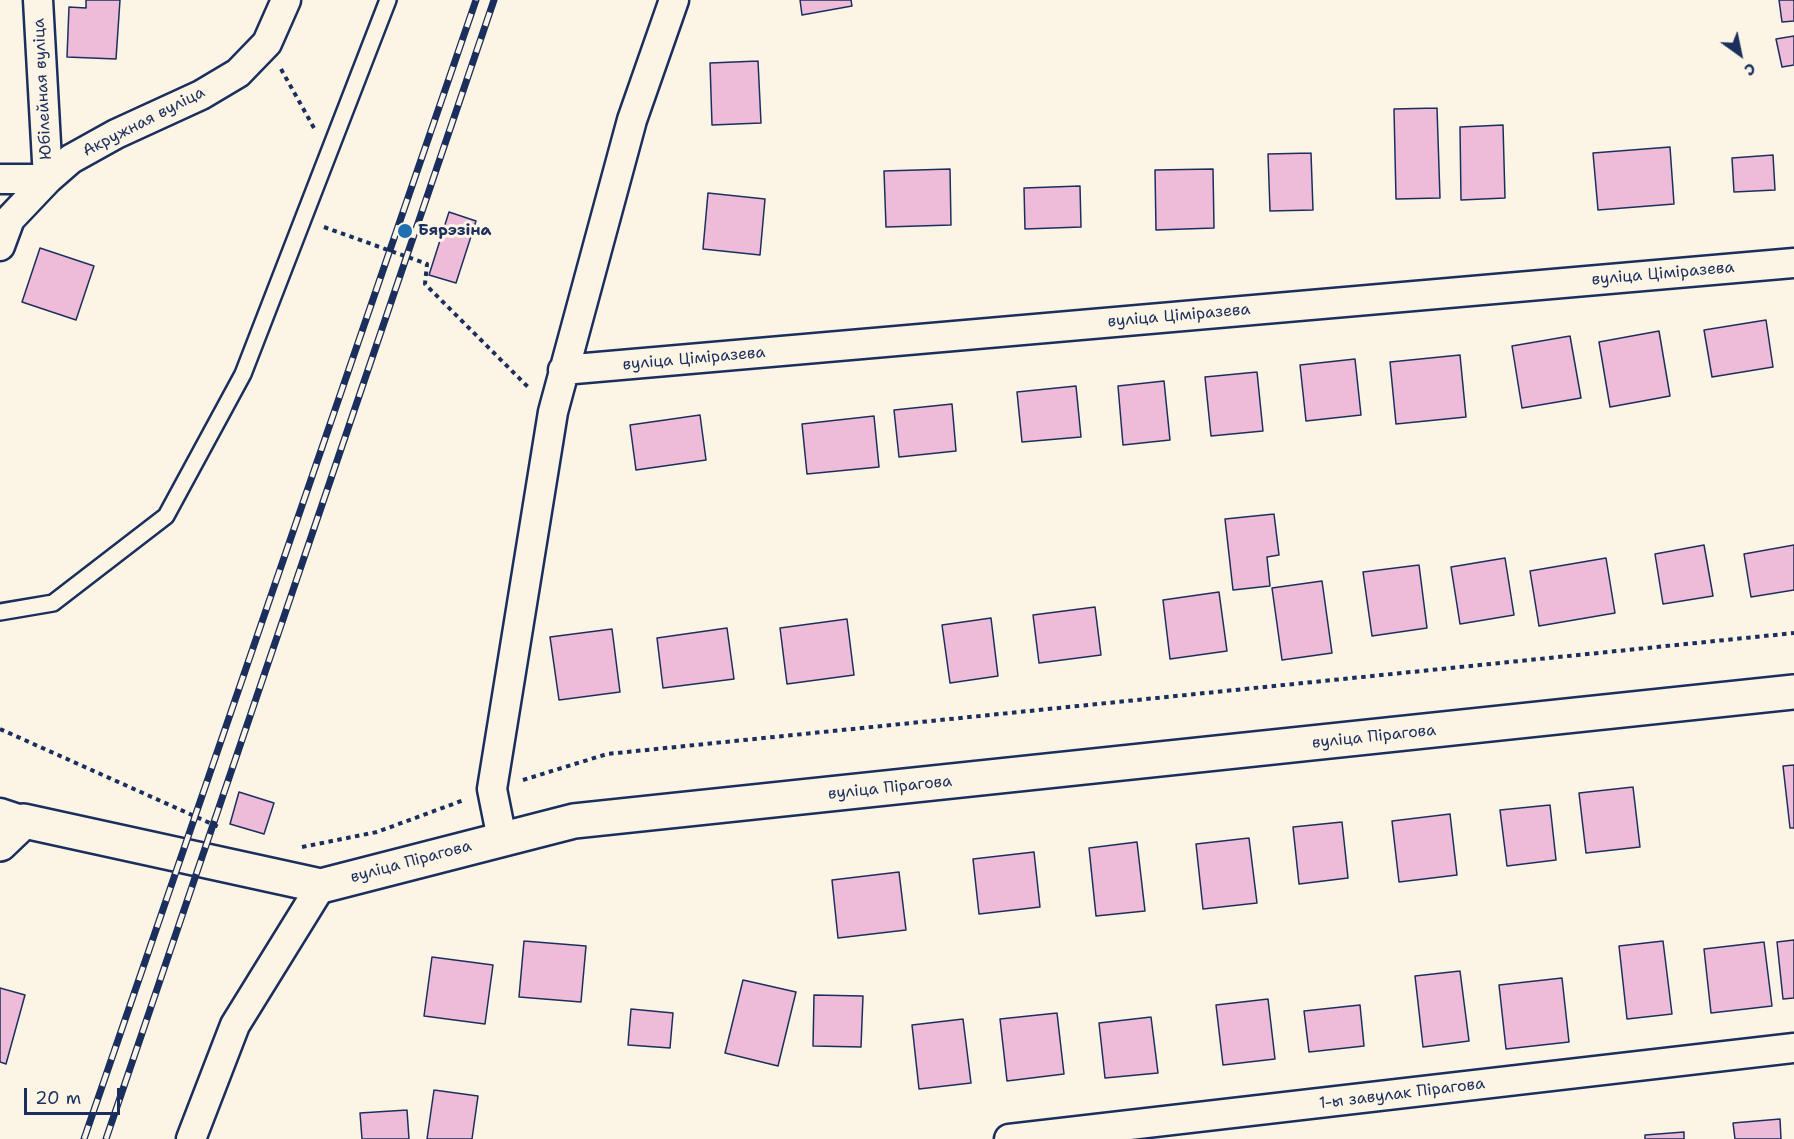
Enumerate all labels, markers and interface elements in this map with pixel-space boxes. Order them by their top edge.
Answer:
street label: Юбілейная вуліца [30,18,56,160]
north arrow [1710,24,1770,84]
text: С [1740,58,1760,81]
street label: Акружная вуліца [80,83,208,161]
place label: Бярэзіна [418,221,491,241]
marker: Бярэзіна [396,222,414,240]
street label: вуліца Ціміразева [1591,258,1735,290]
street label: вуліца Ціміразева [1107,300,1251,332]
street label: вуліца Ціміразева [622,343,766,375]
street label: вуліца Пірагова [1311,721,1437,753]
street label: вуліца Пірагова [827,772,953,804]
street label: вуліца Пірагова [348,837,474,887]
street label: 1-ы завулак Пірагова [1318,1074,1486,1114]
scale bar [27,1076,123,1114]
text: 20 m [35,1086,81,1110]

